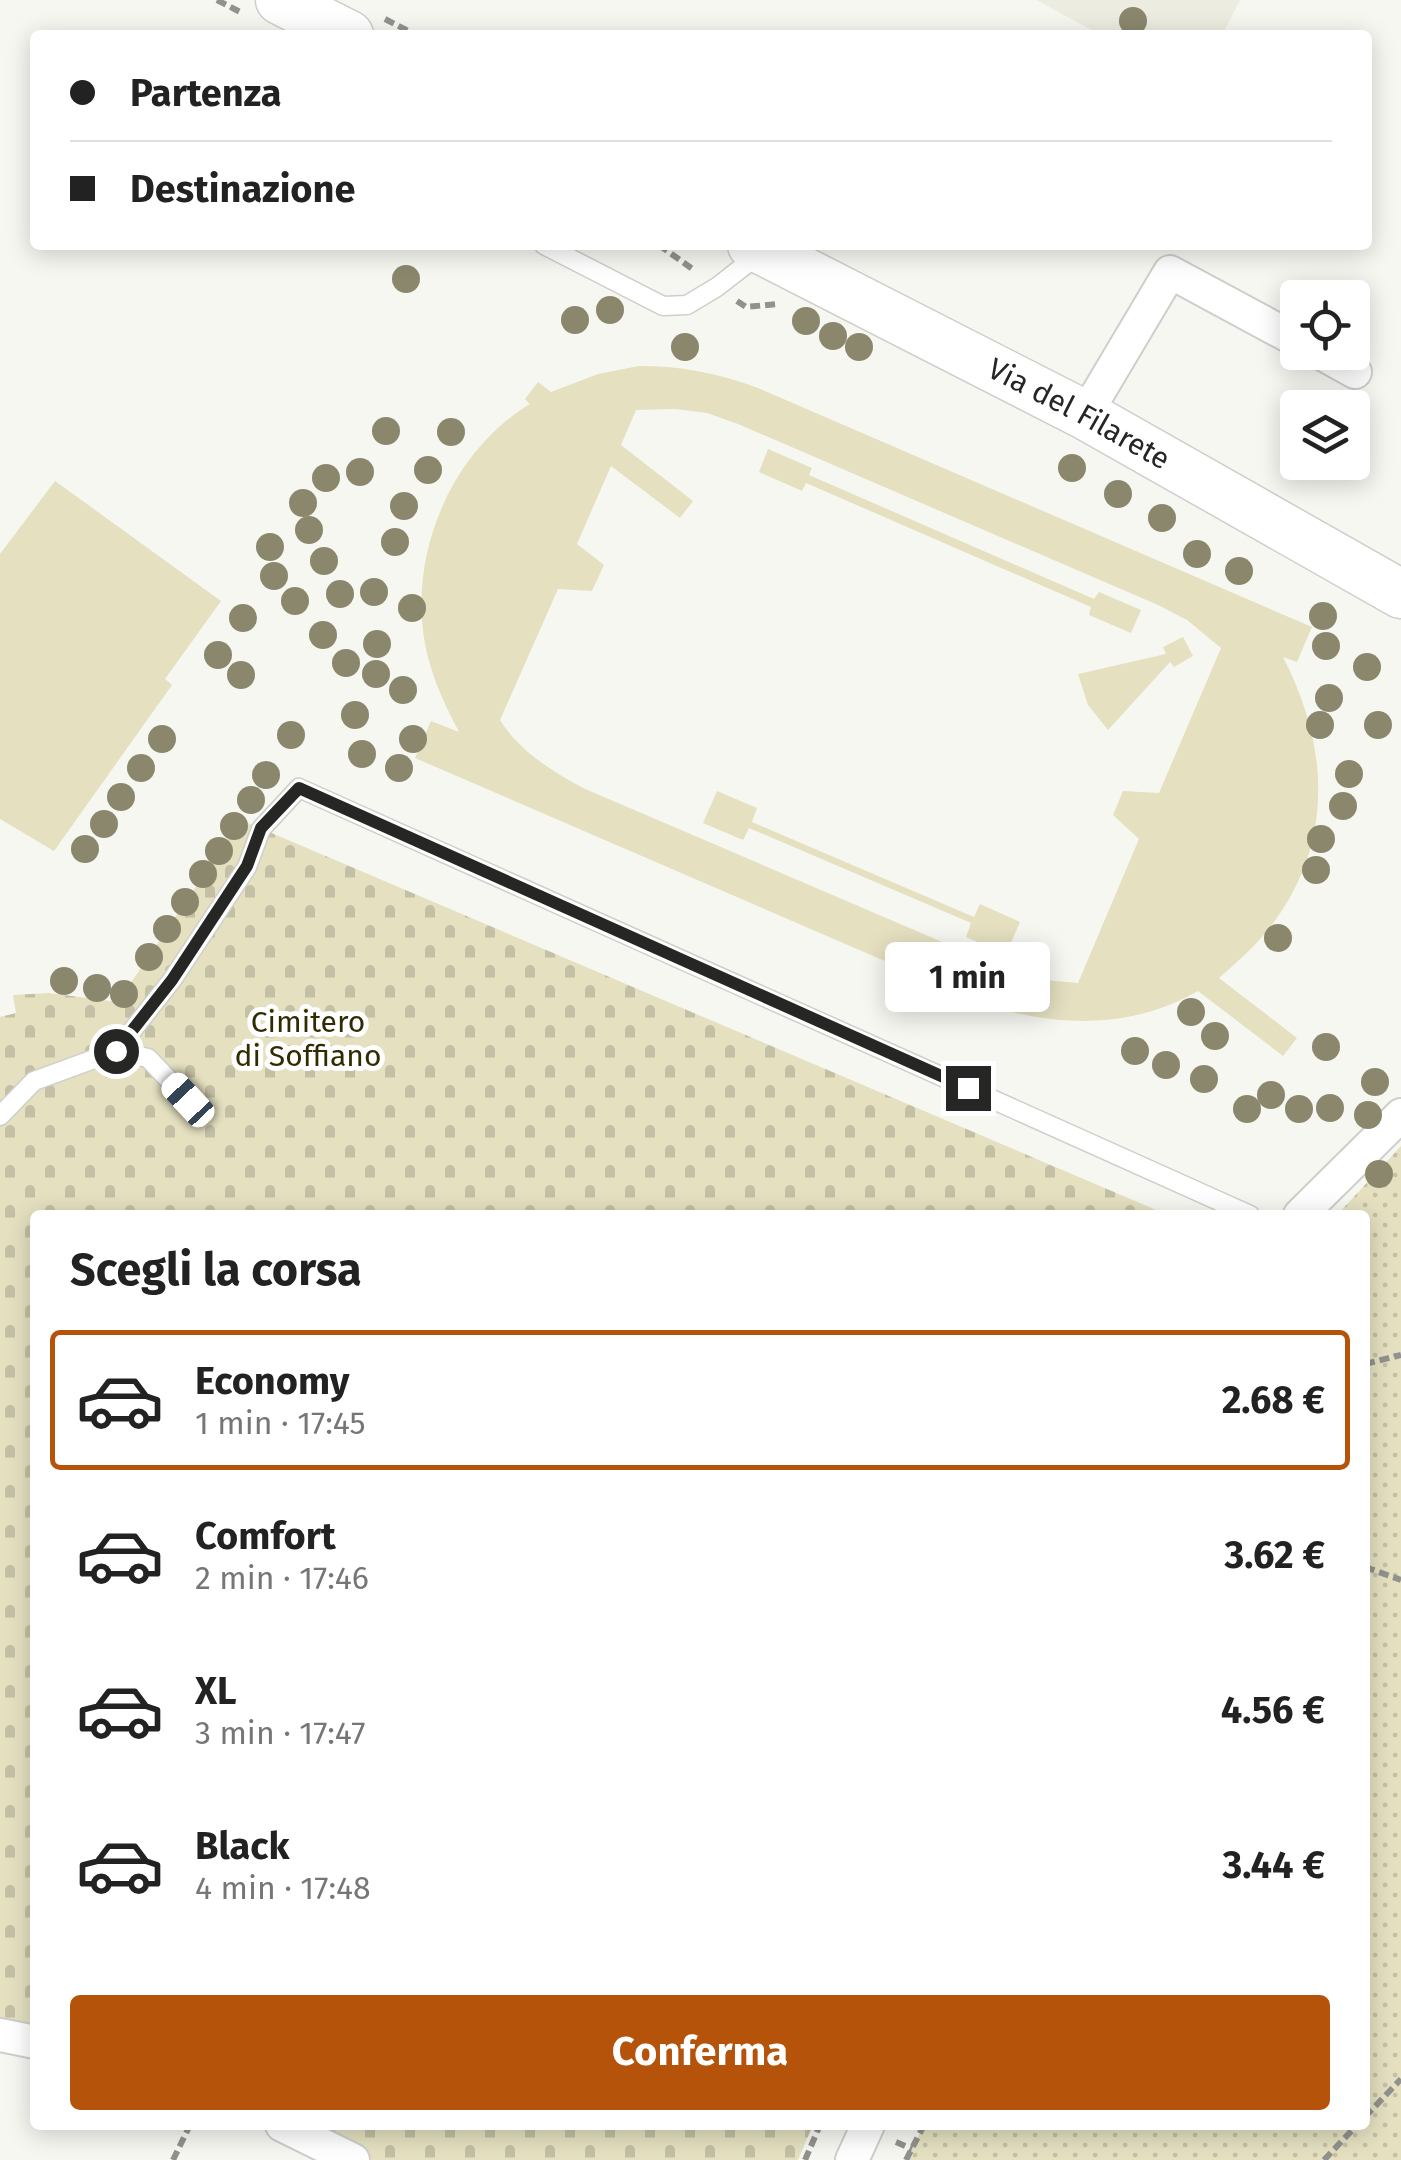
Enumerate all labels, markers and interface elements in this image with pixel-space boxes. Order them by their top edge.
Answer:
text: Partenza [130,70,281,116]
text: Destinazione [130,166,355,212]
map controls [1280,280,1370,480]
button: locate [1280,280,1370,370]
street label: Via del Filarete [982,351,1176,477]
button: layers [1280,390,1370,480]
callout: 1 min [886,943,1050,1013]
text: 1 min [929,958,1006,996]
park label: Cimitero di Soffiano [235,1004,381,1074]
route start [94,1029,139,1074]
route end [946,1066,991,1111]
car [157,1068,219,1132]
text: Scegli la corsa [70,1243,362,1297]
icon: car [75,1355,165,1445]
text: Economy [195,1358,350,1404]
text: 2.68 € [1222,1377,1325,1423]
text: 1 min · 17:45 [195,1404,366,1442]
icon: car [75,1510,165,1600]
text: Comfort [195,1513,336,1559]
text: 3.62 € [1224,1532,1325,1578]
text: 2 min · 17:46 [195,1559,369,1597]
icon: car [75,1665,165,1755]
text: XL [195,1668,237,1714]
text: 4.56 € [1221,1687,1325,1733]
text: 3 min · 17:47 [195,1714,365,1752]
icon: car [75,1820,165,1910]
text: Black [195,1823,290,1869]
text: 3.44 € [1223,1842,1325,1888]
text: 4 min · 17:48 [195,1869,371,1907]
button: Conferma [70,1995,1330,2110]

